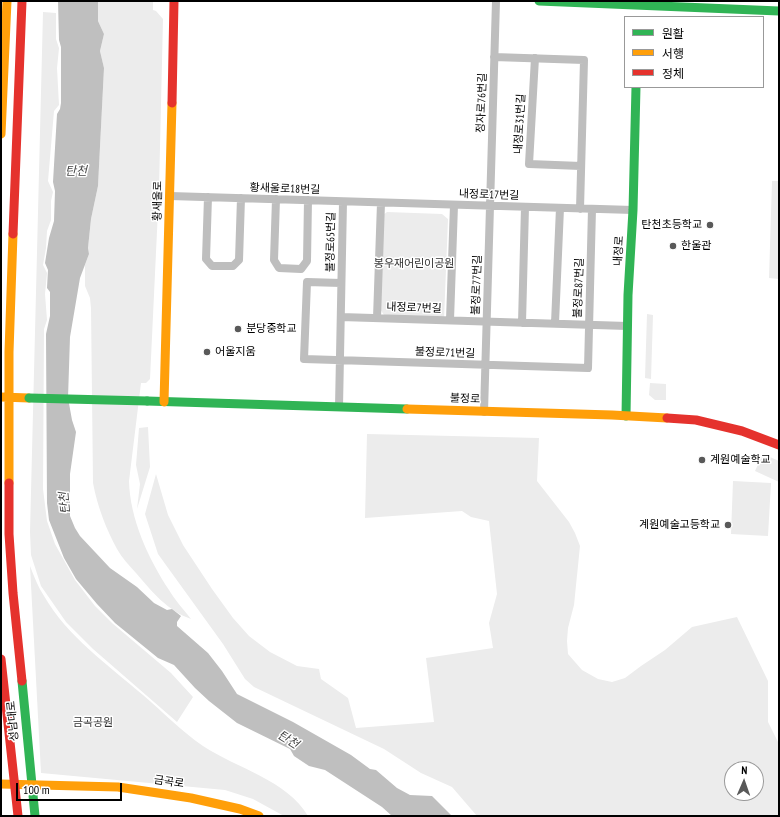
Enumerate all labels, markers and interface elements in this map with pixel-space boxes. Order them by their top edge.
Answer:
legend [624,16,764,88]
text: 원활 [662,26,684,41]
text: 서행 [662,46,684,61]
text: 정체 [662,66,684,81]
street label: 정자로76번길 [474,73,490,133]
street label: 내정로31번길 [512,93,528,155]
water label: 탄천 [65,165,87,179]
street label: 황새울로 [151,181,165,221]
street label: 황새울로18번길 [249,181,321,197]
street label: 내정로17번길 [459,187,519,203]
street label: 불정로65번길 [324,212,338,272]
place label: 탄천초등학교 [641,218,702,232]
marker: 탄천초등학교 [705,220,715,230]
street label: 내정로 [612,235,626,267]
place label: 한울관 [681,239,711,253]
marker: 한울관 [668,241,678,251]
street label: 불정로77번길 [469,255,485,315]
park label: 봉우재어린이공원 [374,257,454,271]
street label: 불정로87번길 [571,258,587,318]
street label: 내정로7번길 [386,300,442,316]
place label: 분당중학교 [246,322,297,336]
marker: 분당중학교 [233,324,243,334]
place label: 어울지움 [215,345,255,359]
street label: 불정로71번길 [415,345,475,361]
marker: 어울지움 [202,347,212,357]
street label: 불정로 [450,392,480,406]
place label: 계원예술학교 [710,453,771,467]
marker: 계원예술학교 [697,455,707,465]
water label: 탄천 [57,491,73,515]
place label: 계원예술고등학교 [639,518,720,532]
marker: 계원예술고등학교 [723,520,733,530]
street label: 성남대로 [5,700,21,742]
park label: 금곡공원 [73,716,113,730]
water label: 탄천 [275,728,301,752]
north arrow [724,761,764,801]
text: N [741,763,748,777]
street label: 금곡로 [153,773,185,791]
scale bar [18,775,124,801]
text: 100 m [23,782,50,797]

